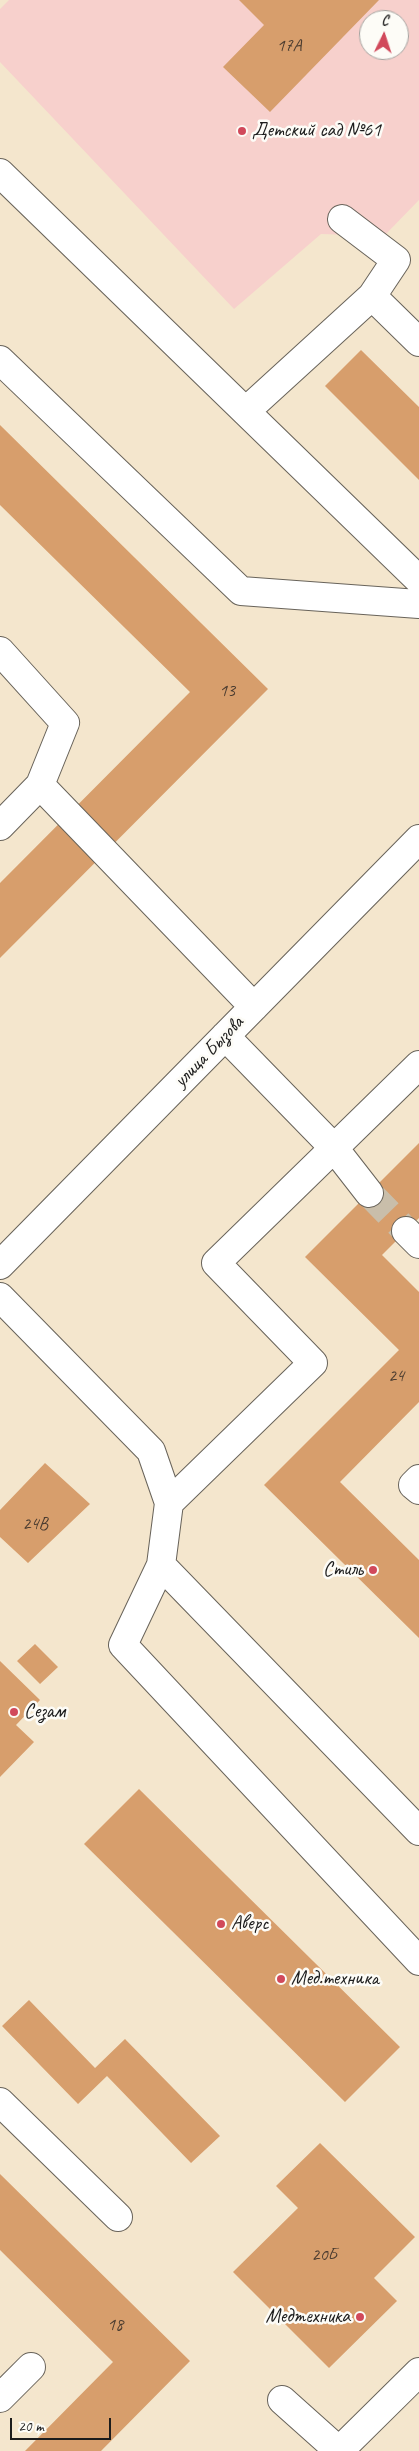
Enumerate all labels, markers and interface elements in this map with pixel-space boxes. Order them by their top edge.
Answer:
north arrow [359,10,409,60]
text: С [381,12,389,29]
house number: 17А [276,35,302,57]
place label: Детский сад №61 [252,119,381,143]
marker: Детский сад №61 [236,125,248,137]
house number: 13 [219,680,235,702]
street label: улица Бызова [169,1011,249,1093]
house number: 24 [388,1365,404,1387]
house number: 24В [22,1513,48,1535]
place label: Стиль [323,1558,363,1582]
marker: Стиль [367,1564,379,1576]
place label: Сезам [24,1700,65,1724]
marker: Сезам [8,1706,20,1718]
place label: Аверс [231,1912,268,1936]
marker: Аверс [215,1918,227,1930]
place label: Мед.техника [291,1967,379,1991]
marker: Мед.техника [275,1973,287,1985]
house number: 20Б [311,2244,337,2266]
place label: Медтехника [265,2305,350,2329]
marker: Медтехника [354,2311,366,2323]
house number: 18 [107,2314,123,2336]
scale bar [12,2408,114,2440]
text: 20 m [18,2417,44,2436]

